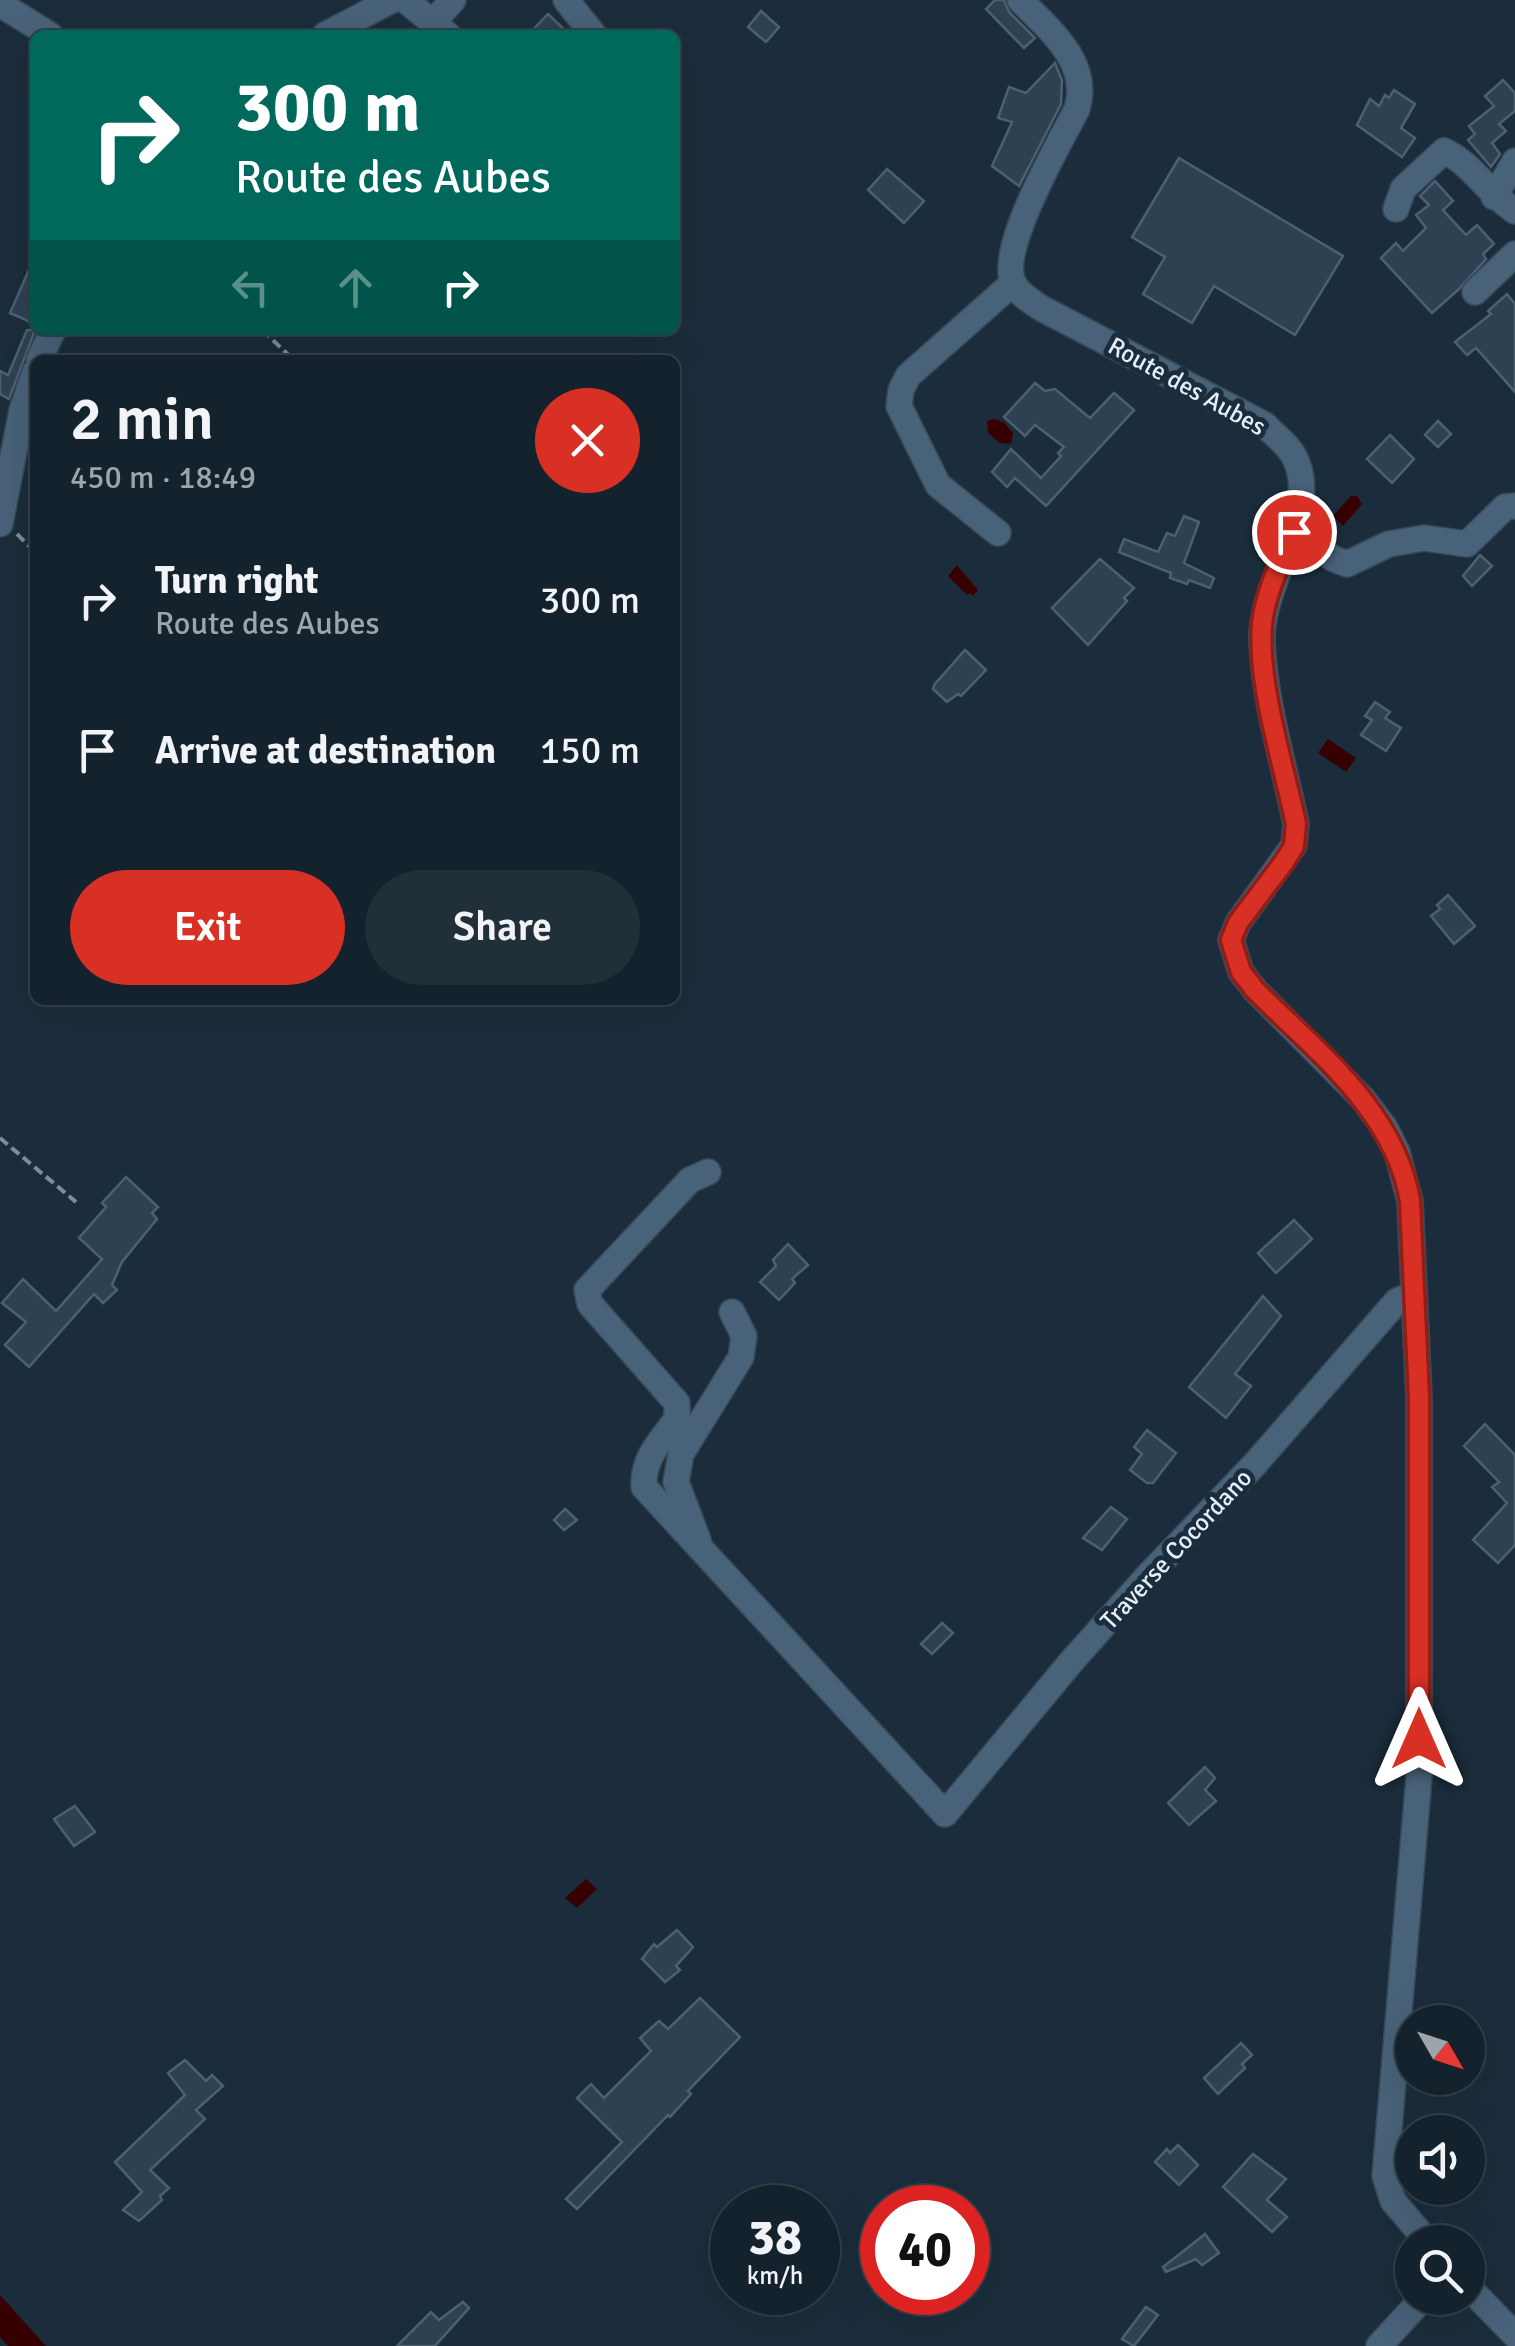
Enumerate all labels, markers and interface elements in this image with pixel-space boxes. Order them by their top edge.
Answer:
text: 300 m [235,64,420,150]
icon: right [70,70,200,200]
text: Route des Aubes [235,150,551,205]
icon: left [223,260,278,315]
icon: ahead [328,260,383,315]
icon: right [433,260,488,315]
street label: Route des Aubes [1103,330,1271,442]
text: 2 min [70,383,214,457]
button: close [535,388,640,493]
text: 450 m · 18:49 [70,458,256,497]
pin [1252,490,1337,575]
icon: arrive [1267,505,1322,560]
text: Turn right [155,557,319,604]
icon: right [70,573,125,628]
text: 300 m [540,577,640,624]
text: Route des Aubes [155,604,380,643]
icon: arrive [70,723,125,778]
text: Arrive at destination [155,727,496,774]
text: 150 m [540,727,640,774]
button: Exit [70,870,345,985]
button: Share [365,870,640,985]
street label: Traverse Cocordano [1094,1462,1258,1636]
position arrow [1367,1687,1471,1791]
north arrow [1395,2005,1485,2095]
map controls [1395,2005,1485,2315]
button: sound [1395,2115,1485,2205]
speed limit sign: 40 [860,2185,990,2315]
text: 38 [748,2207,802,2269]
button: search [1395,2225,1485,2315]
text: km/h [747,2260,803,2291]

